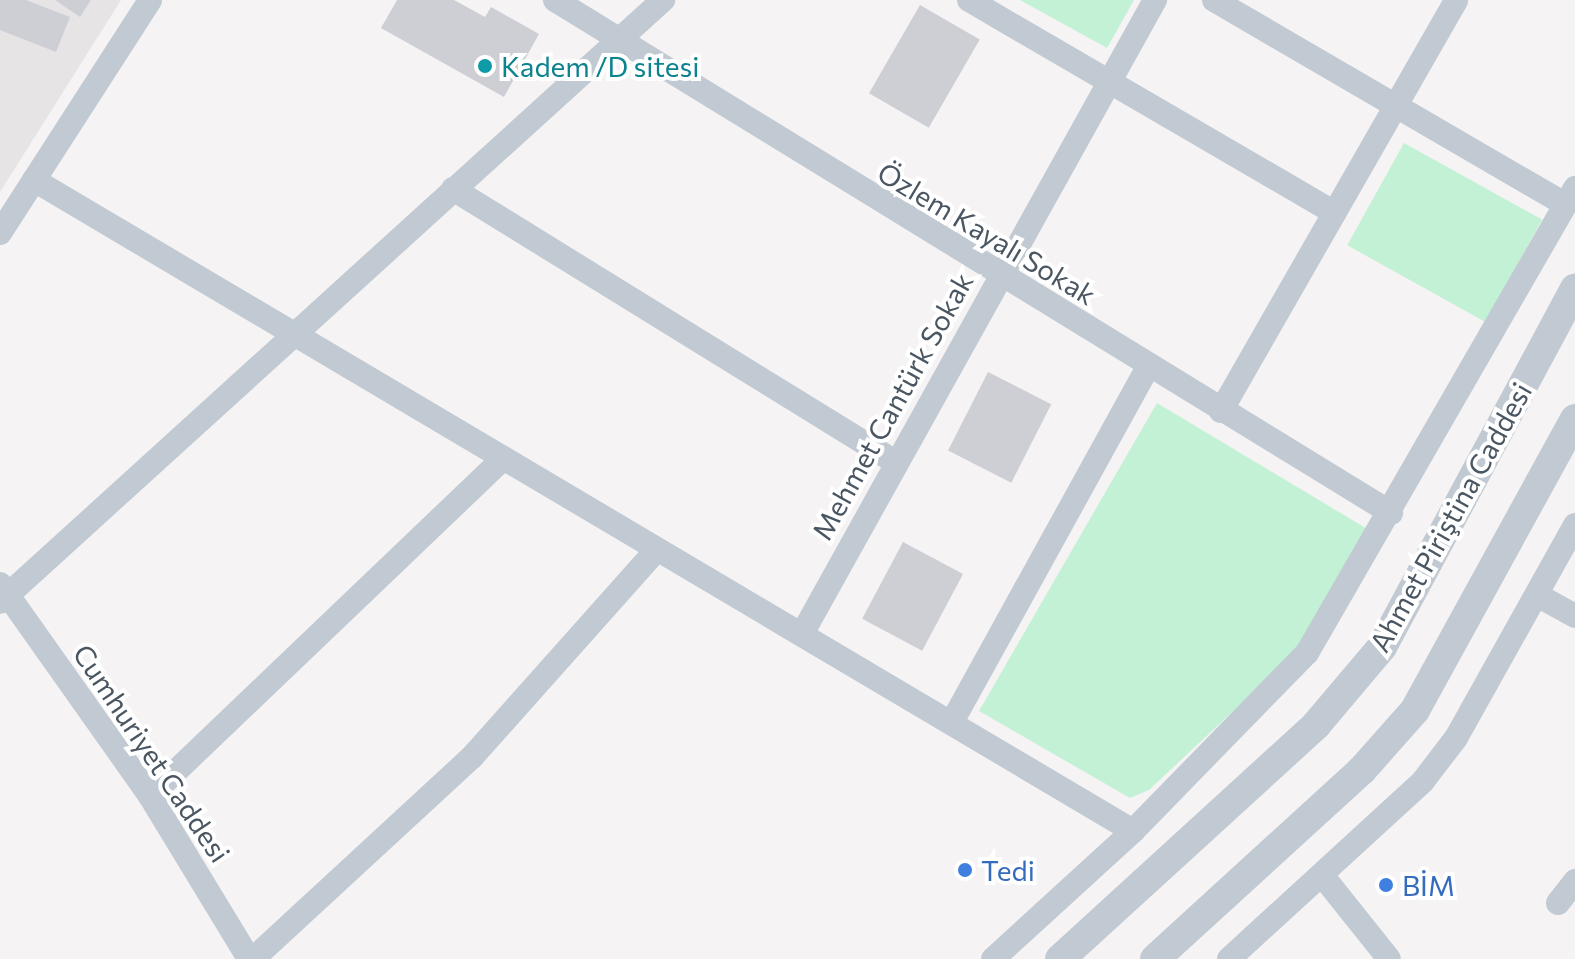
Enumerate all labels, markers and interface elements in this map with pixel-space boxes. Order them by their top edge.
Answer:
place label: Kadem /D sitesi [501,49,700,83]
marker: Kadem /D sitesi [476,57,494,75]
street label: Özlem Kayalı Sokak [872,155,1102,311]
street label: Mehmet Cantürk Sokak [805,267,979,545]
street label: Ahmet Piriştina Caddesi [1362,377,1538,657]
street label: Cumhuriyet Caddesi [67,638,237,868]
place label: Tedi [981,853,1035,887]
marker: Tedi [956,861,974,879]
place label: BİM [1402,868,1455,902]
marker: BİM [1377,876,1395,894]

